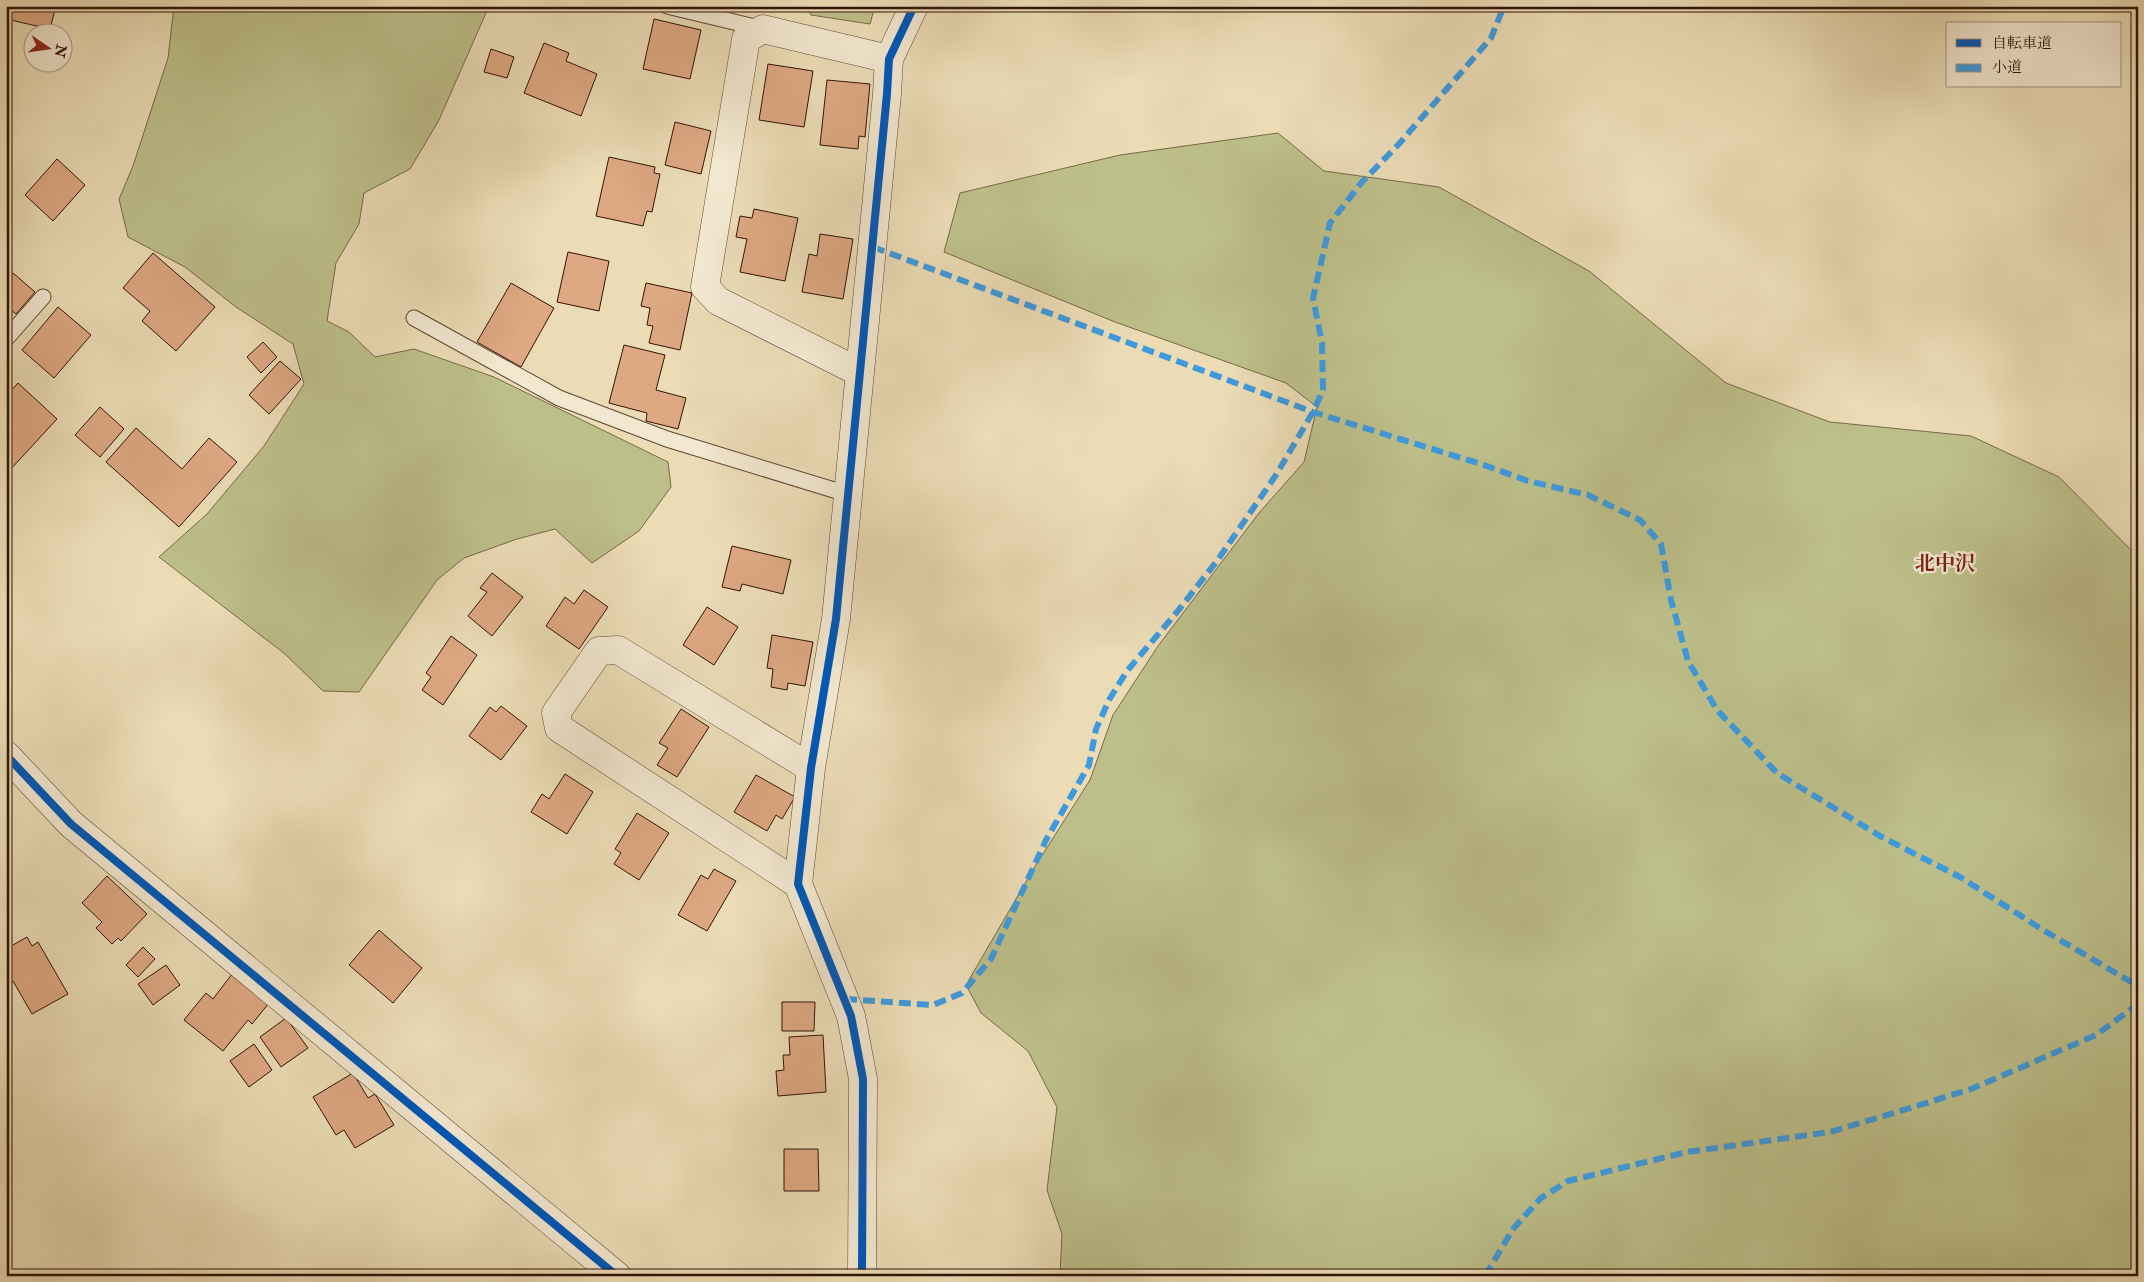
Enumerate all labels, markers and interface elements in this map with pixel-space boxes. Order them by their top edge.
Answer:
north arrow [22,22,72,72]
legend [1946,22,2122,88]
text: 自転車道 [1992,34,2052,53]
text: N [50,42,70,59]
text: 小道 [1992,58,2022,77]
district label: 北中沢 [1915,551,1975,576]

